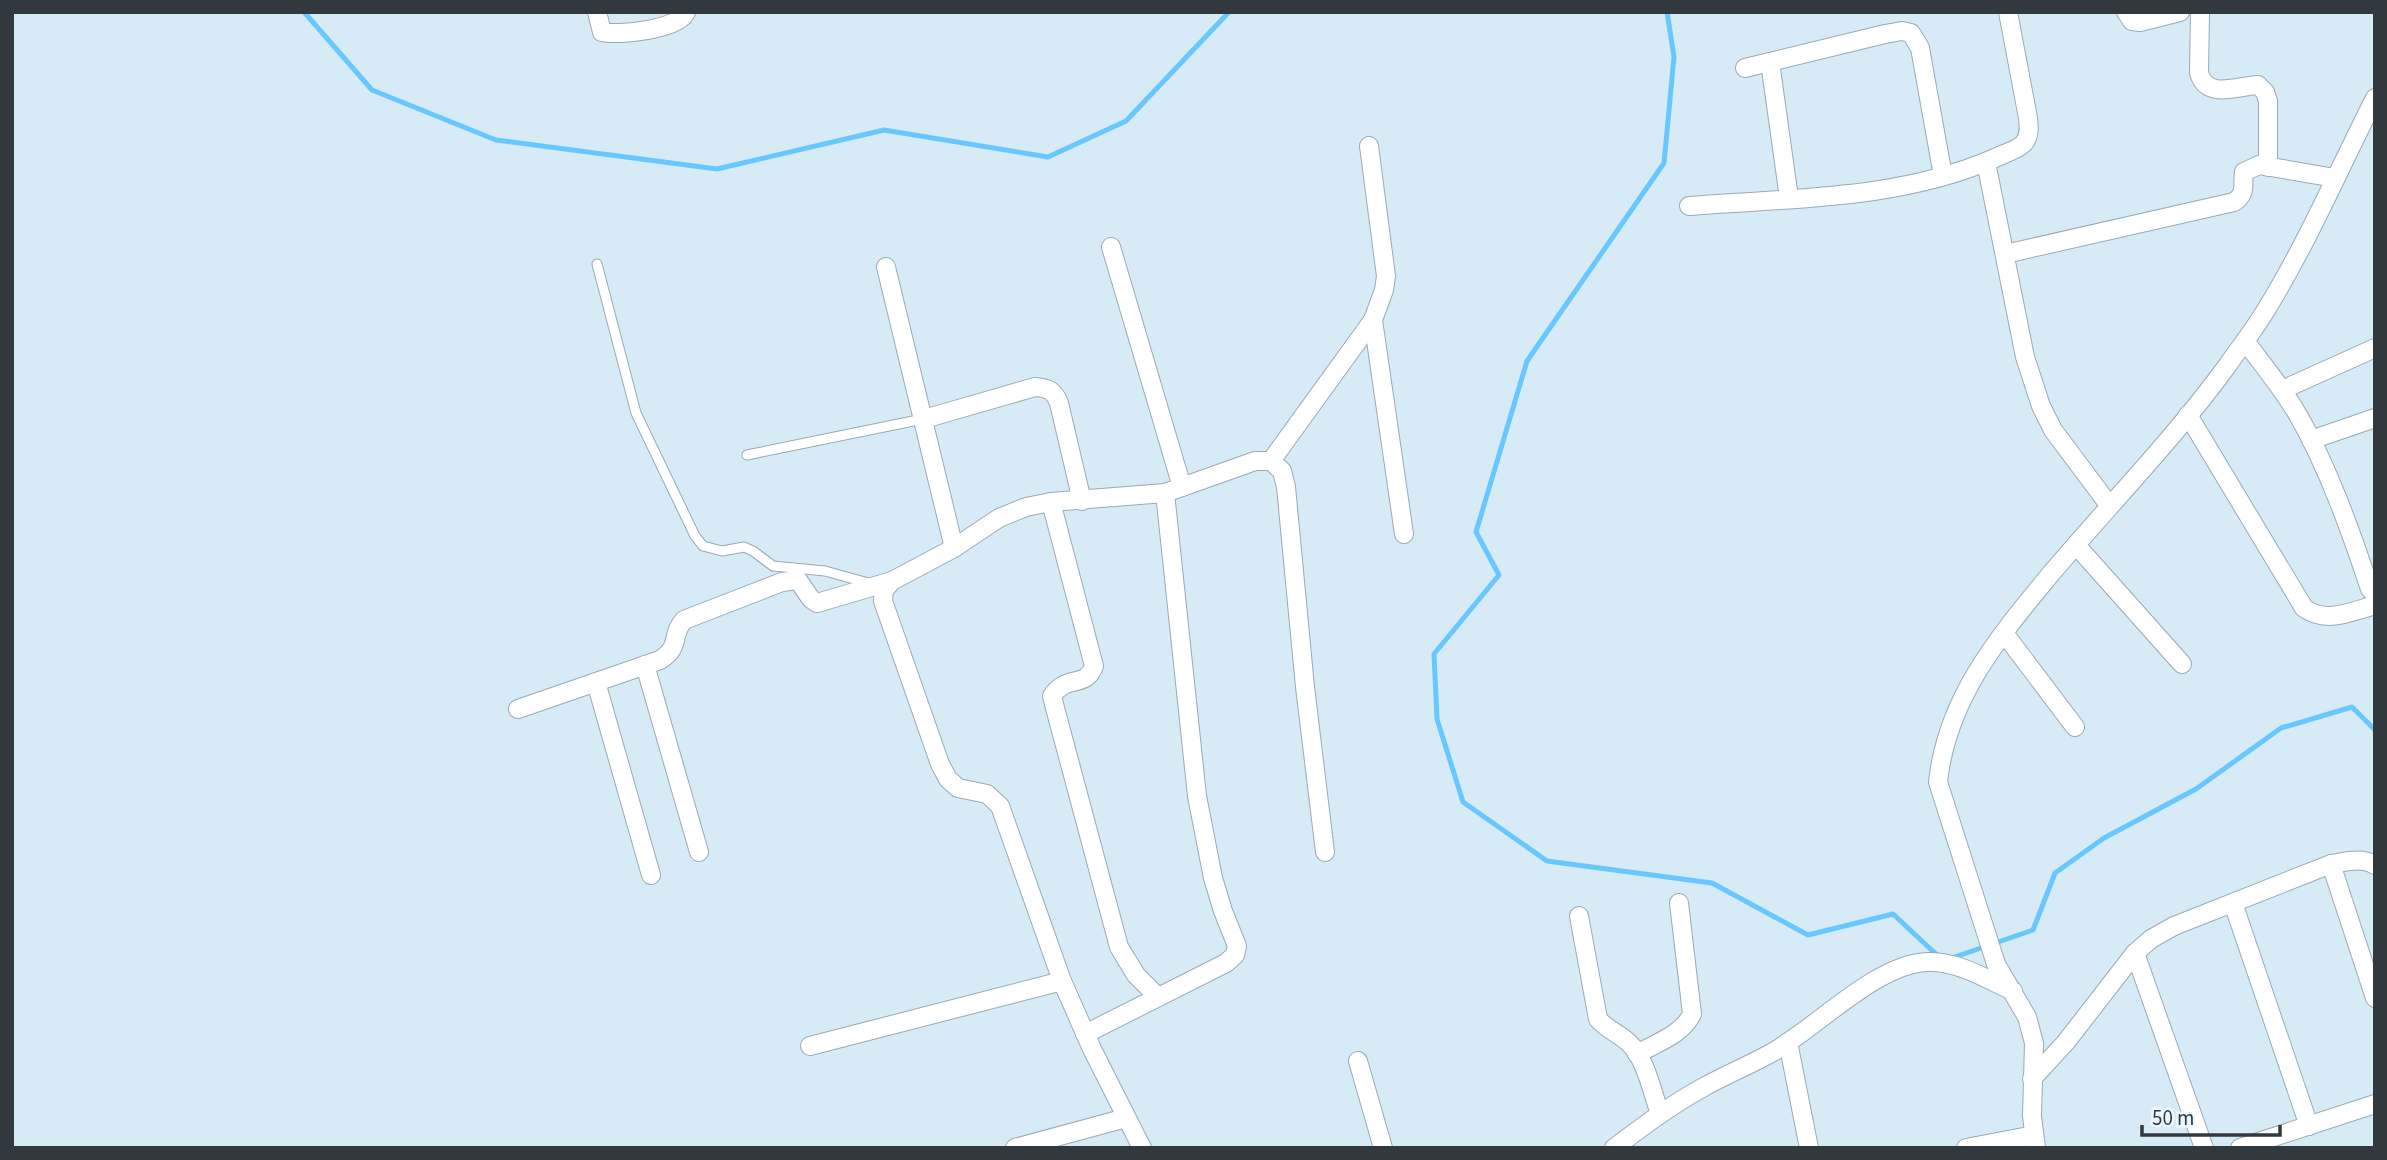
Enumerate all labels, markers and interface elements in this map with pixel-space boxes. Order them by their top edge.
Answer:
scale bar [2142,1094,2280,1138]
text: 50 m [2152,1103,2194,1133]

